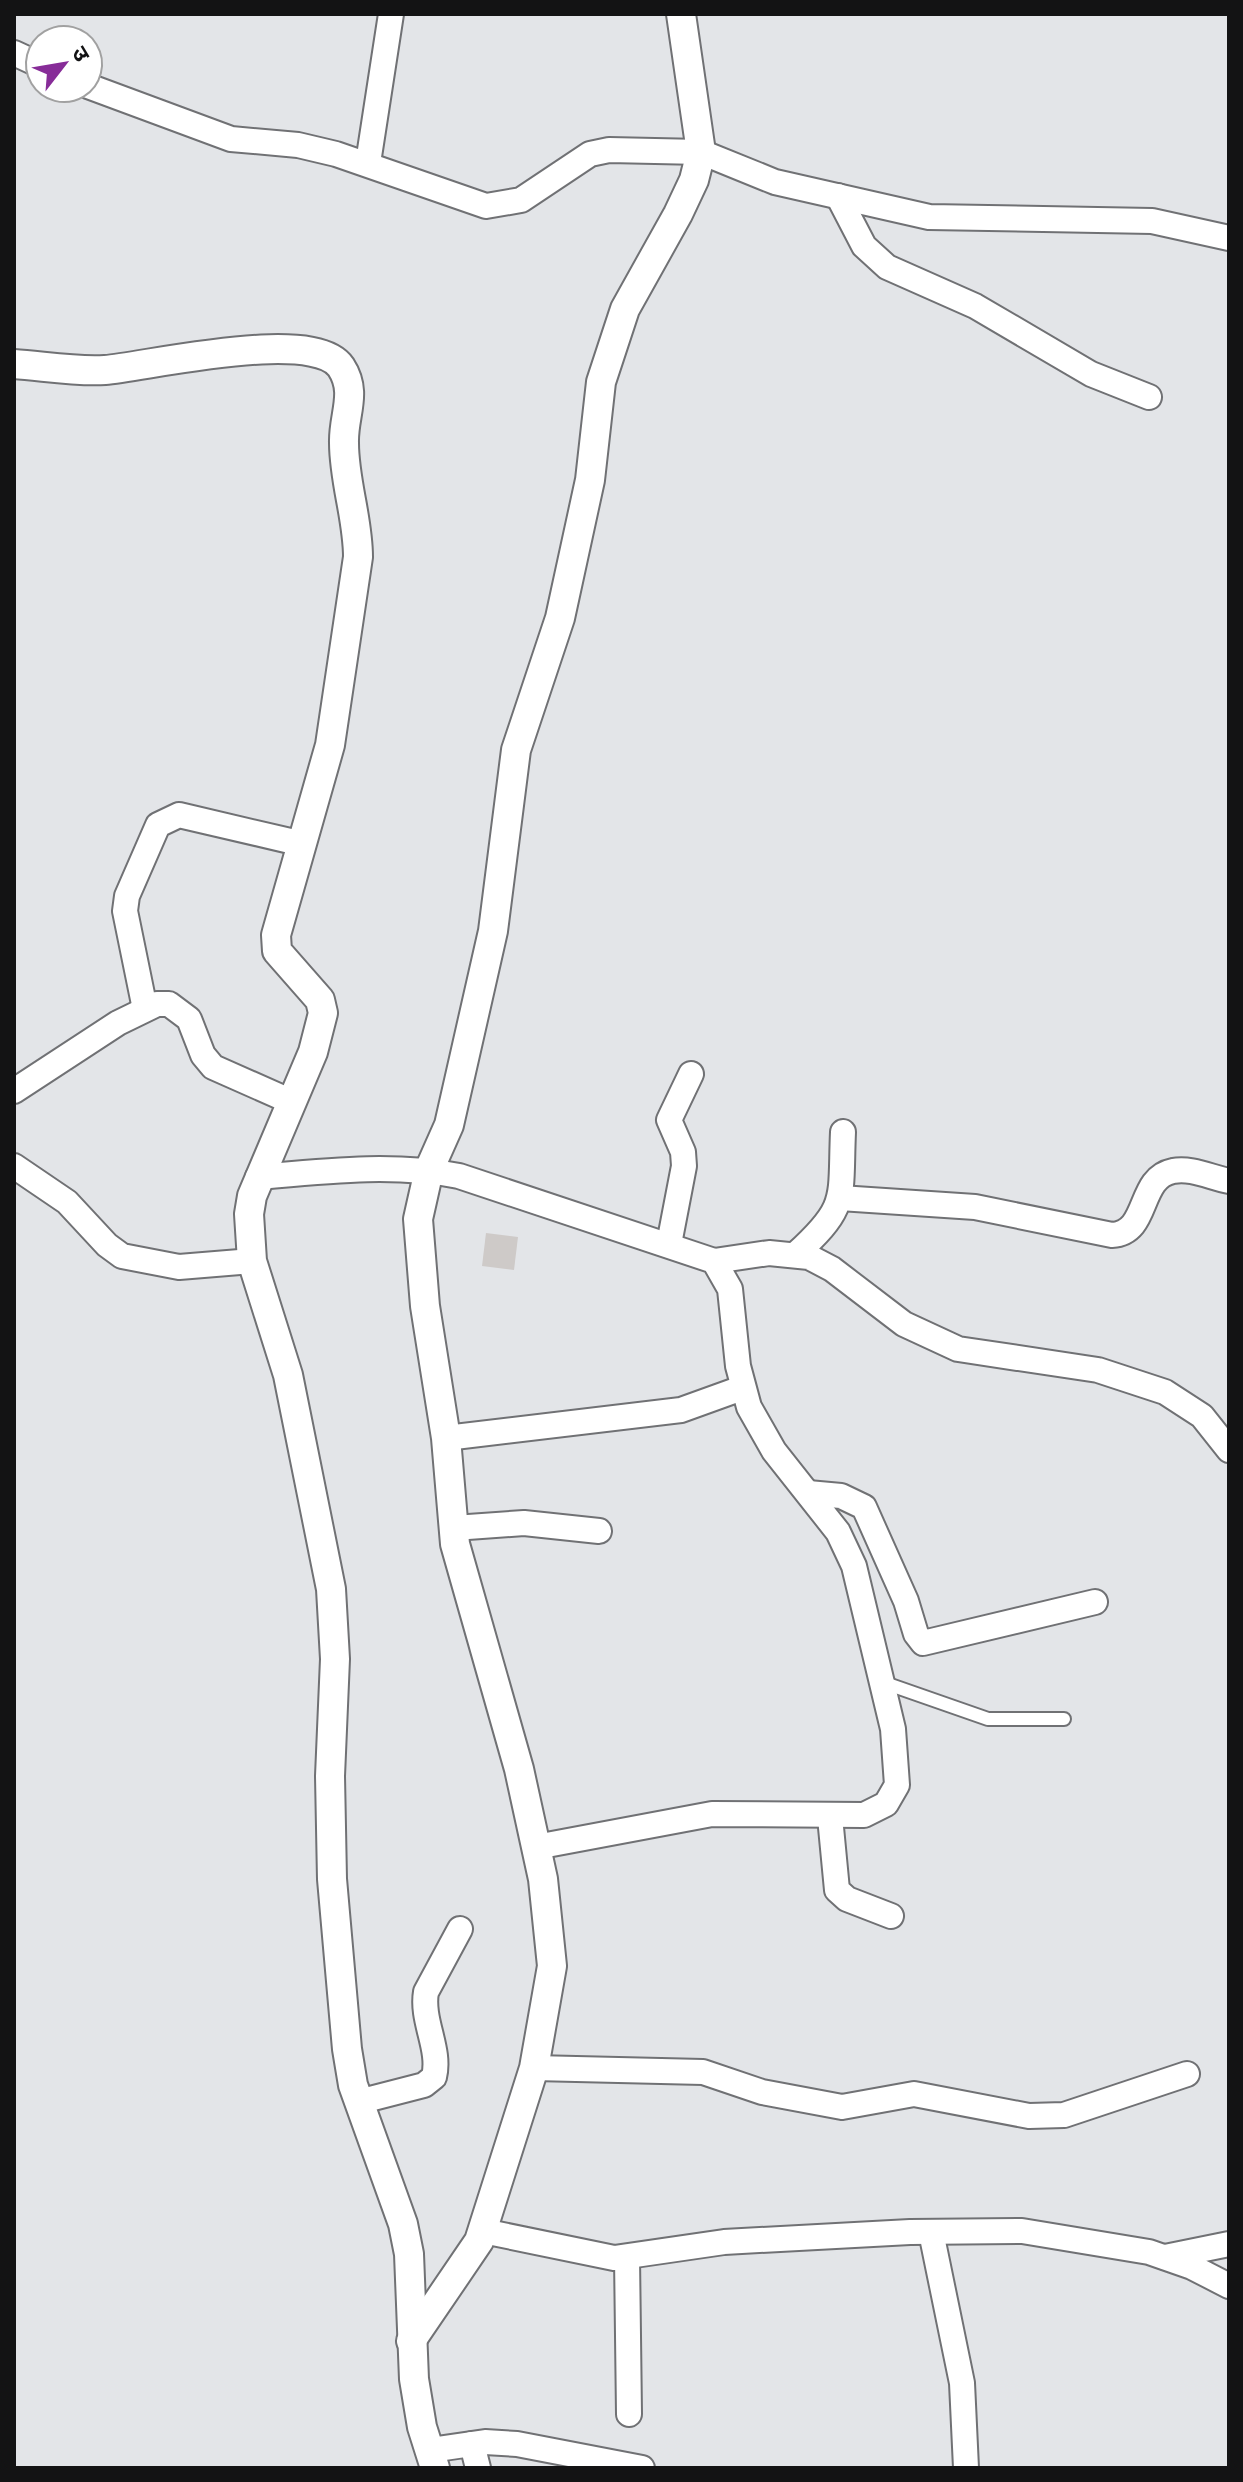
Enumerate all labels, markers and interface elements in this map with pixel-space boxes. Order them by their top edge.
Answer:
north arrow [24,24,104,104]
text: उ [66,41,96,67]

